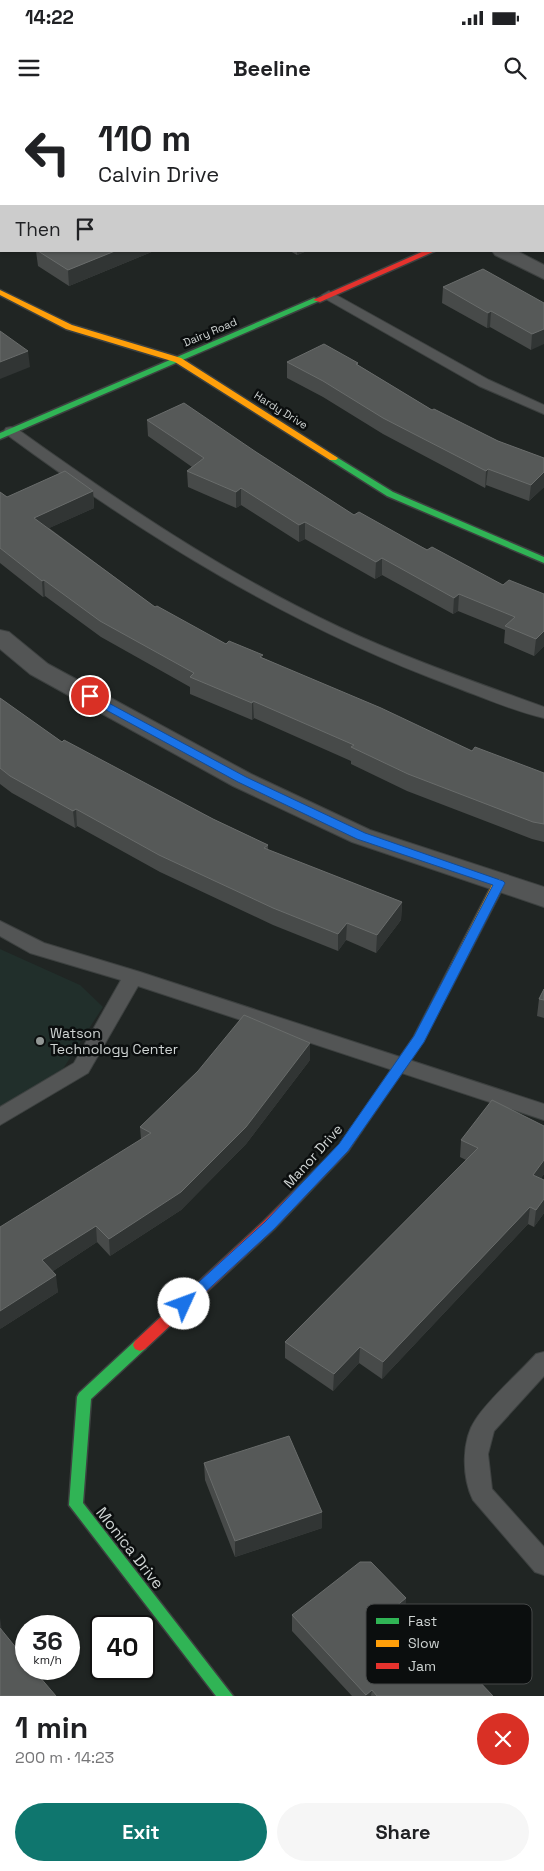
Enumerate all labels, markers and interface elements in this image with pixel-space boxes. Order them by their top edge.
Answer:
text: 14:22 [25,5,74,30]
icon: menu [15,54,43,82]
text: Beeline [233,54,311,82]
icon: search [501,54,529,82]
text: 110 m [98,117,191,161]
icon: left [15,120,80,185]
text: Calvin Drive [98,160,219,188]
icon: arrive [71,215,99,243]
text: Then [15,217,61,242]
street label: Dairy Road [181,314,239,350]
street label: Hardy Drive [252,388,310,432]
pin [69,675,111,717]
icon: arrive [76,682,104,710]
place label: Watson Technology Center [50,1024,178,1058]
marker: Watson Technology Center [34,1035,46,1047]
street label: Manor Drive [280,1120,346,1192]
position arrow [157,1277,209,1329]
street label: Monica Drive [91,1503,169,1593]
legend [366,1604,532,1684]
text: Fast [408,1612,437,1630]
speed limit sign: 40 [90,1615,155,1680]
text: 36 [32,1625,63,1657]
text: Slow [408,1634,440,1652]
text: km/h [33,1652,62,1668]
text: Jam [408,1657,436,1675]
text: 1 min [15,1708,88,1747]
button: close [477,1713,529,1765]
text: 200 m · 14:23 [15,1747,114,1768]
button: Exit [15,1803,267,1861]
button: Share [277,1803,529,1861]

